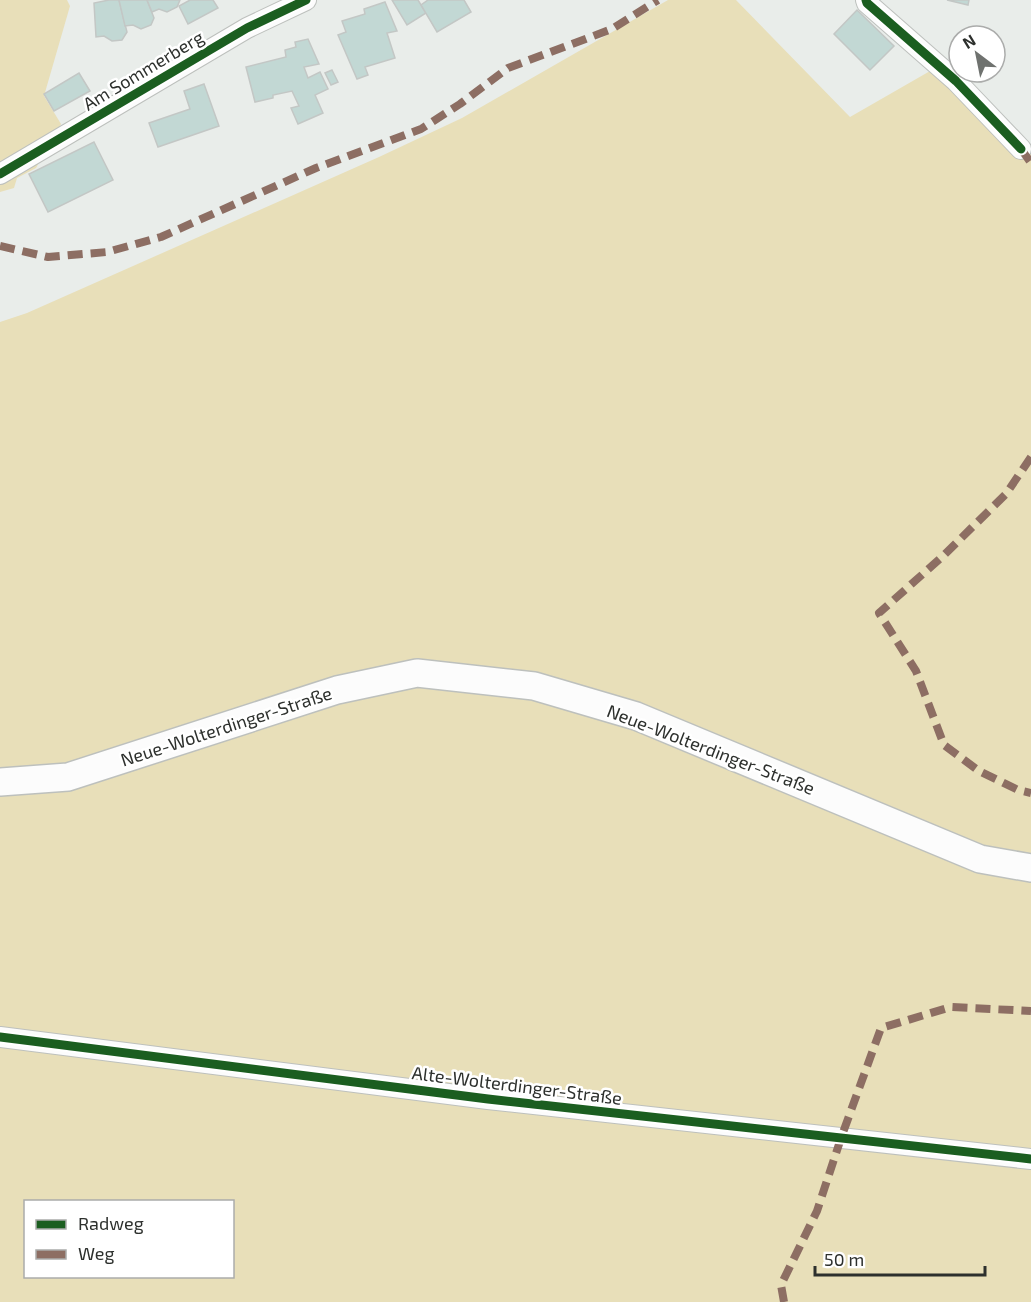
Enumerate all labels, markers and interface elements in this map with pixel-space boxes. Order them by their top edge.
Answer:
north arrow [947,24,1007,84]
street label: Am Sommerberg [79,25,207,115]
text: N [959,30,979,52]
street label: Neue-Wolterdinger-Straße [118,681,334,771]
street label: Neue-Wolterdinger-Straße [604,699,818,799]
street label: Alte-Wolterdinger-Straße [411,1061,623,1109]
legend [24,1200,234,1278]
text: Radweg [78,1212,144,1234]
scale bar [815,1239,984,1277]
text: Weg [78,1242,114,1264]
text: 50 m [824,1248,864,1270]

